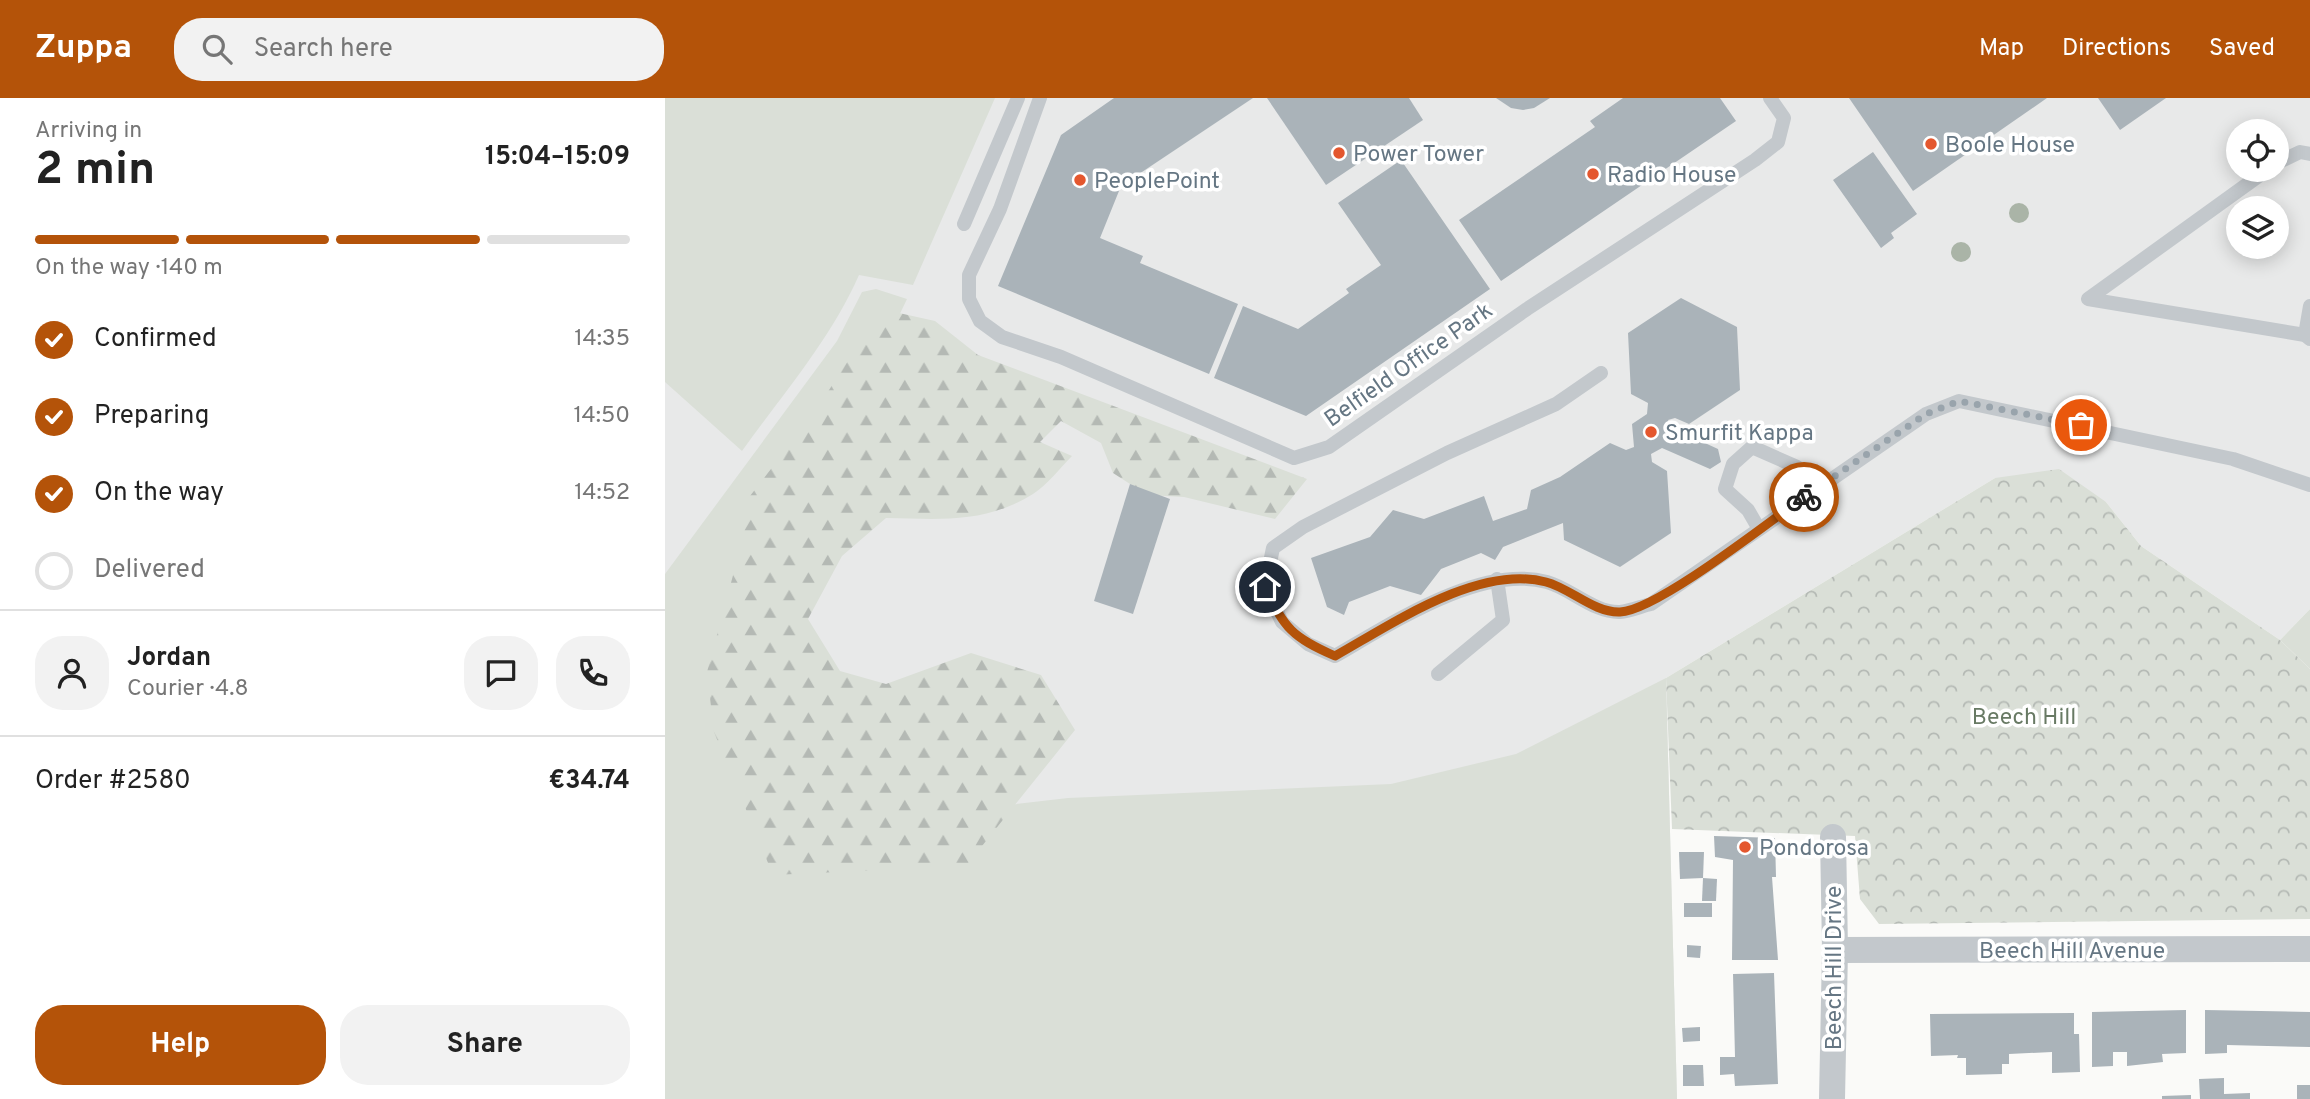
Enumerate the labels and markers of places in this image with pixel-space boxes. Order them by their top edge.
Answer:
place label: Boole House [1945,132,2075,161]
marker: Boole House [1923,136,1939,152]
place label: Power Tower [1353,141,1484,170]
marker: Power Tower [1331,145,1347,161]
place label: Radio House [1607,162,1736,191]
marker: Radio House [1585,166,1601,182]
place label: PeoplePoint [1094,168,1220,197]
marker: PeoplePoint [1072,172,1088,188]
pin [2051,395,2111,455]
place label: Smurfit Kappa [1665,420,1814,449]
marker: Smurfit Kappa [1643,424,1659,440]
pin [1235,557,1295,617]
place label: Pondorosa [1759,835,1869,864]
marker: Pondorosa [1737,839,1753,855]

